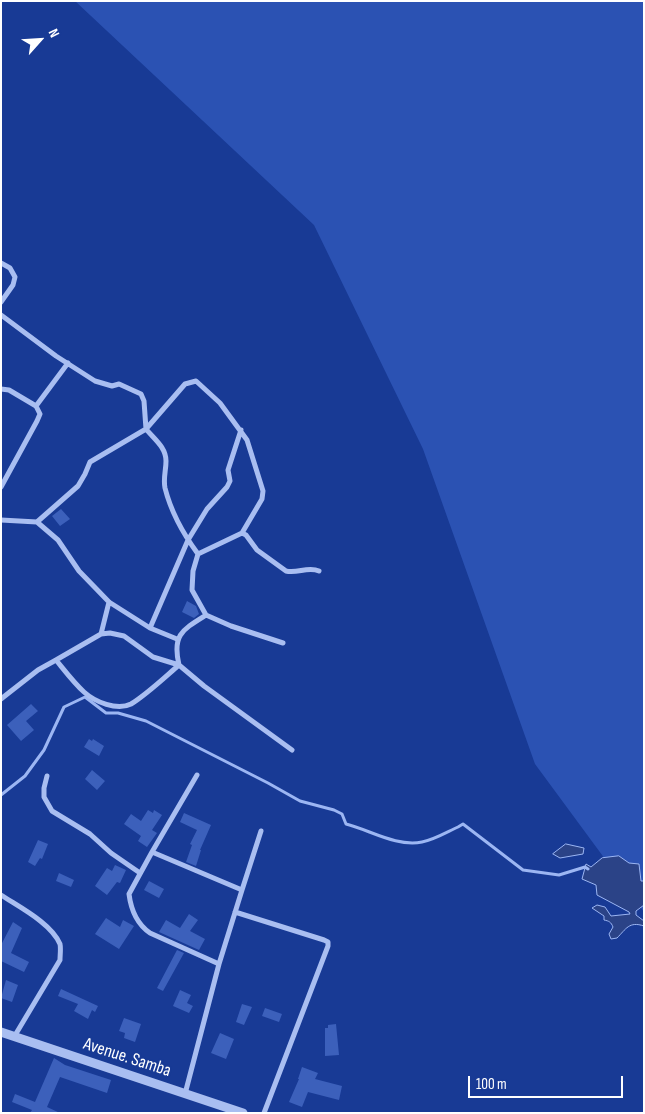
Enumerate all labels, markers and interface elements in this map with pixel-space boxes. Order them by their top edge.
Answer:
north arrow [15,15,65,65]
text: N [45,26,63,40]
street label: Avenue. Samba [80,1034,174,1082]
scale bar [470,1066,625,1098]
text: 100 m [476,1075,507,1094]

